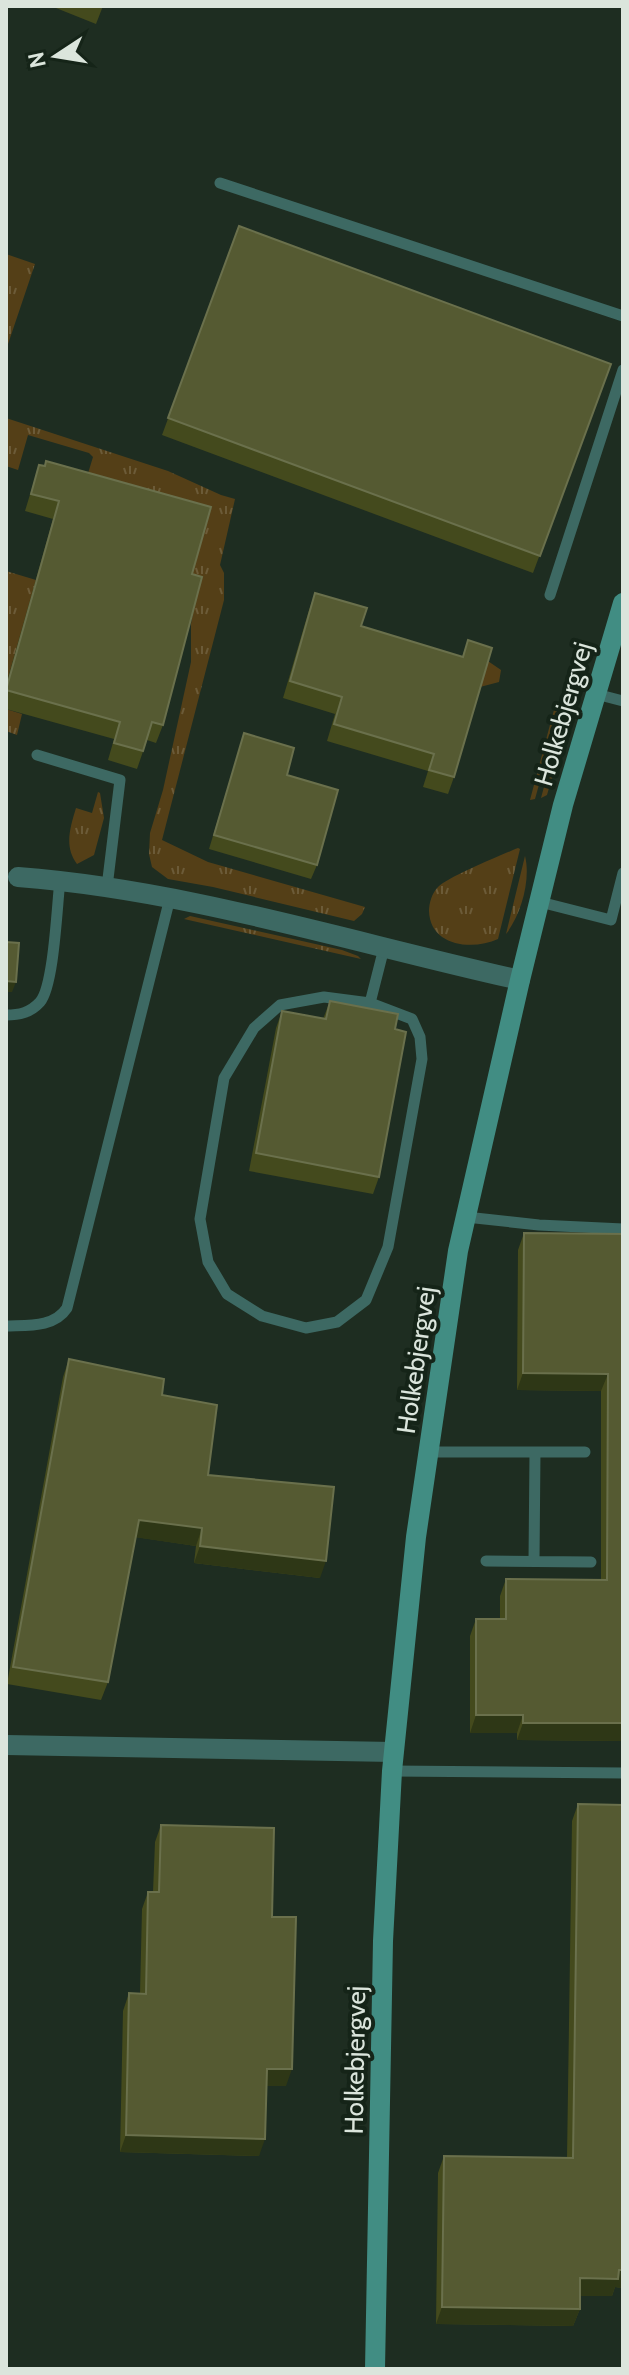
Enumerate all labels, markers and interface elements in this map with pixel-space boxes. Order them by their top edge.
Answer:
north arrow [16,16,96,96]
text: N [22,50,52,70]
street label: Holkebjergvej [527,638,599,790]
street label: Holkebjergvej [390,1284,442,1436]
street label: Holkebjergvej [338,1985,372,2135]

